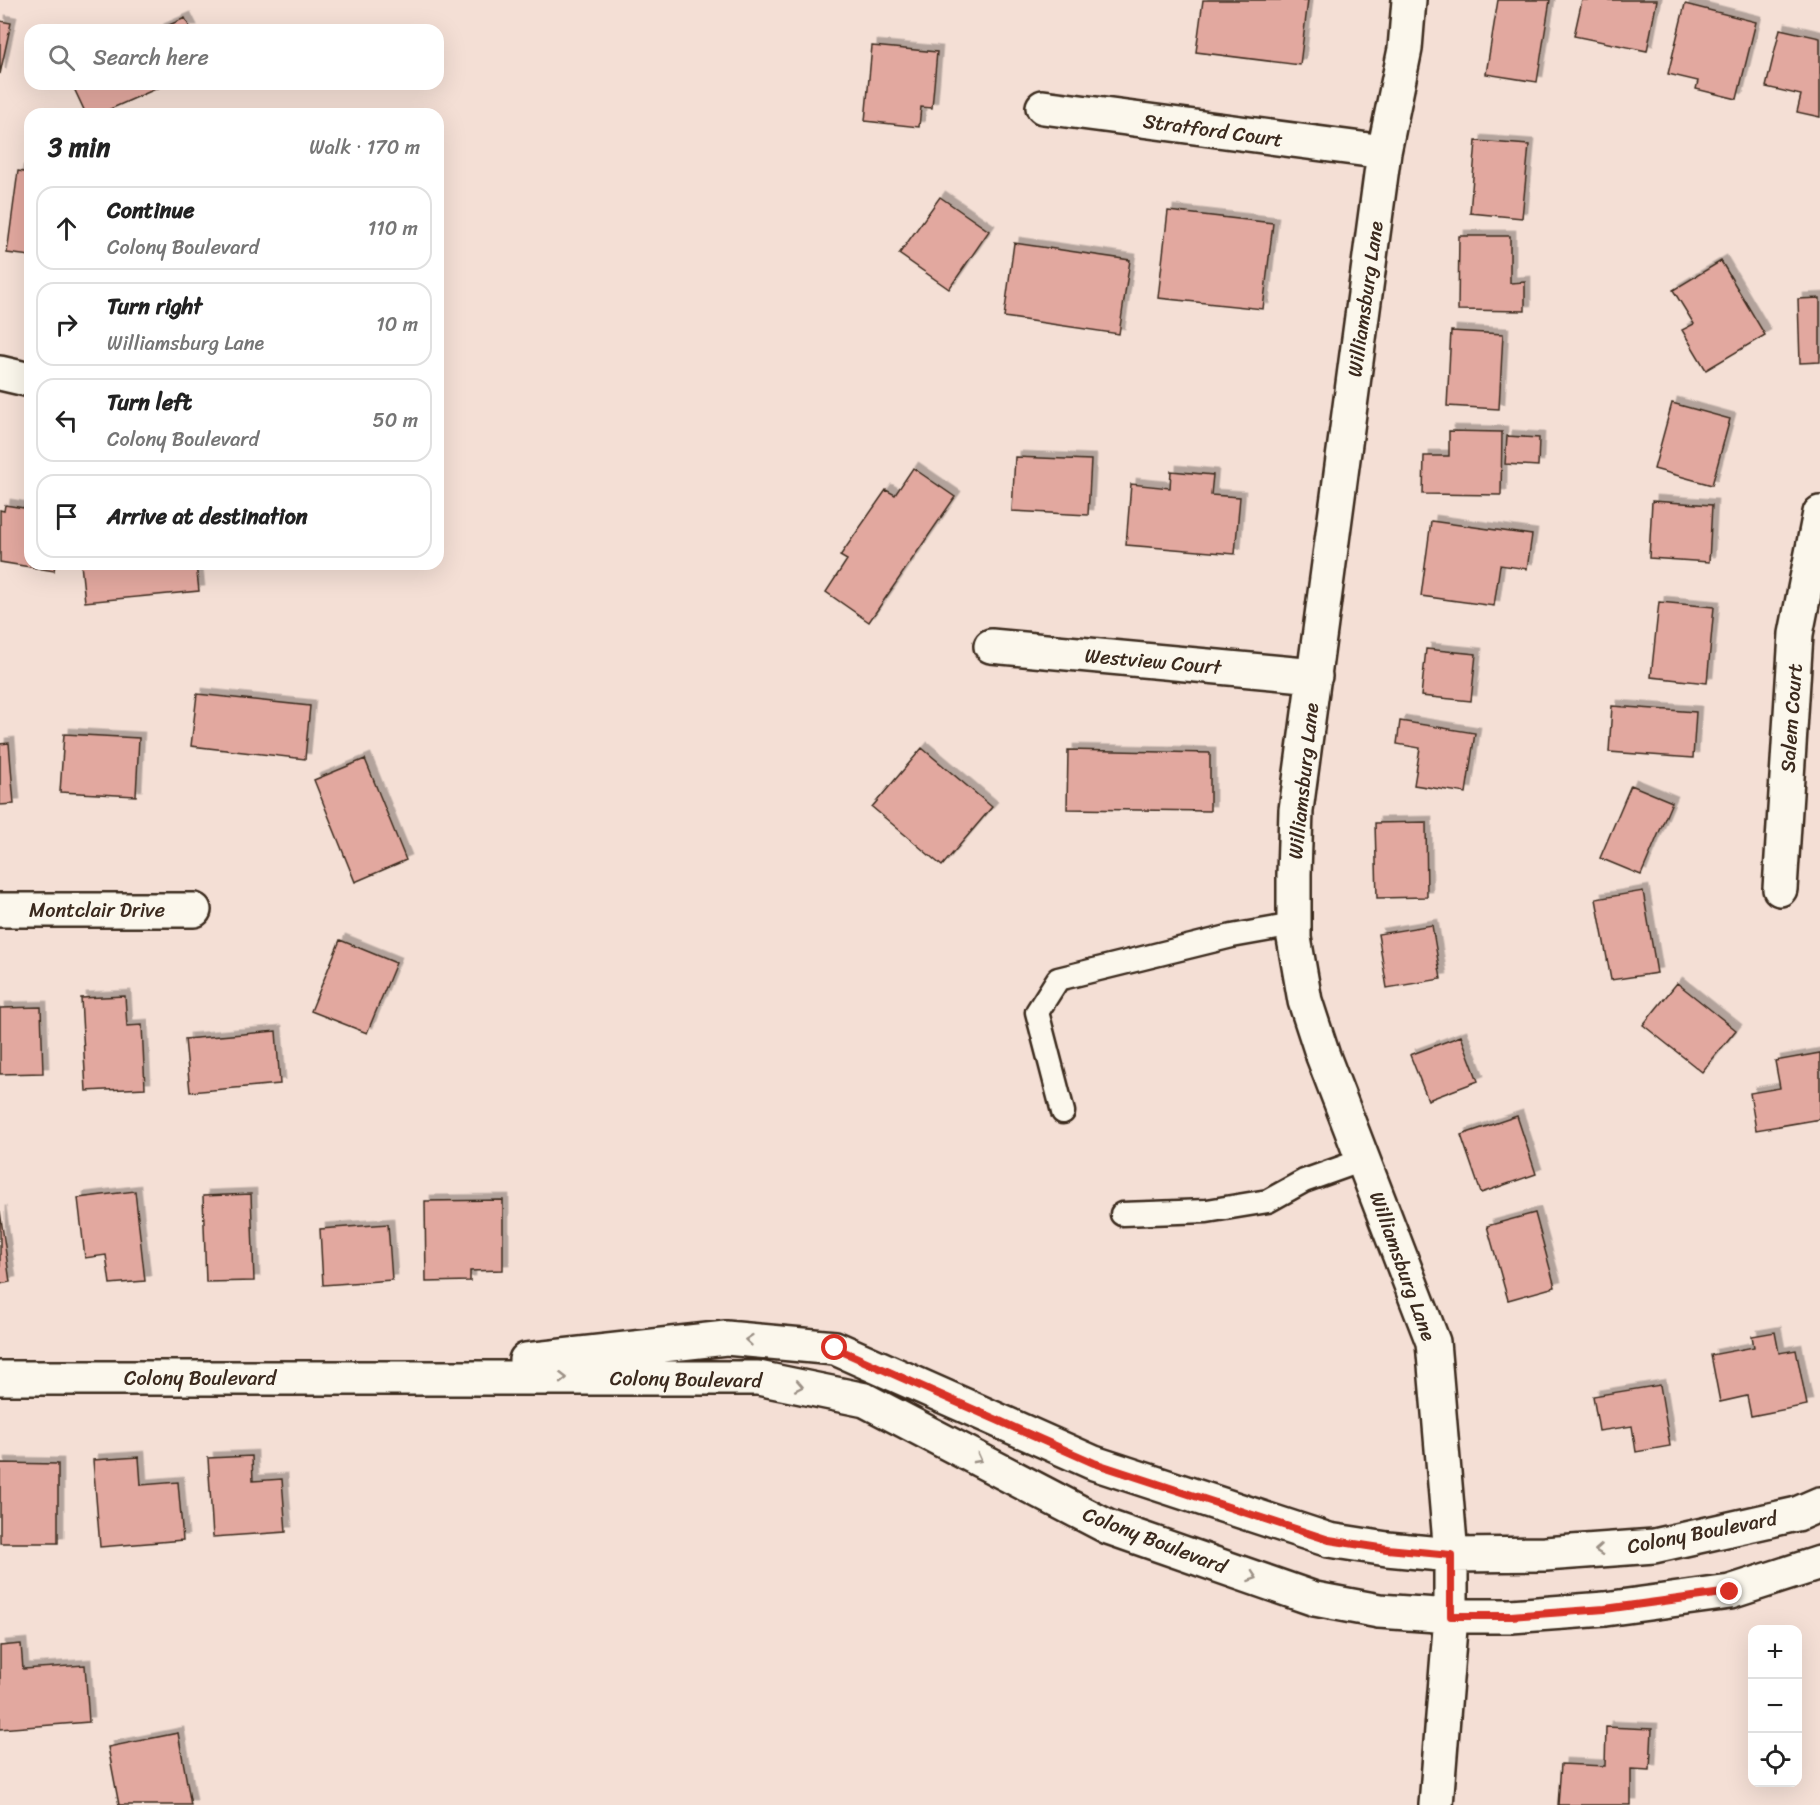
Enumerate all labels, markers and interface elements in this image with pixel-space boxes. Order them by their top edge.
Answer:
search box [24,24,444,90]
text: Search here [93,38,209,77]
icon: search [45,41,78,74]
street label: Stratford Court [1141,103,1285,158]
text: 3 min [48,124,110,170]
text: Walk · 170 m [309,130,420,165]
text: Continue [107,191,195,230]
text: 110 m [368,211,418,246]
icon: ahead [50,212,83,245]
street label: Williamsburg Lane [1337,219,1394,379]
text: Colony Boulevard [107,230,259,265]
text: Turn right [107,287,202,326]
text: 10 m [376,307,418,342]
icon: right [50,308,83,341]
text: Williamsburg Lane [107,326,264,361]
text: Turn left [107,383,192,422]
text: 50 m [373,403,418,438]
icon: left [50,404,83,437]
text: Colony Boulevard [107,422,259,457]
text: Arrive at destination [107,497,308,536]
icon: arrive [50,500,83,533]
street label: Westview Court [1083,638,1224,685]
street label: Salem Court [1770,662,1813,774]
street label: Williamsburg Lane [1278,701,1329,861]
street label: Montclair Drive [29,893,165,928]
street label: Williamsburg Lane [1359,1186,1446,1346]
one-way arrow [745,1334,754,1347]
route start [821,1334,847,1360]
street label: Colony Boulevard [124,1361,277,1396]
street label: Colony Boulevard [610,1361,764,1398]
one-way arrow [558,1372,567,1384]
one-way arrow [794,1379,804,1392]
one-way arrow [972,1452,982,1463]
street label: Colony Boulevard [1078,1497,1233,1585]
street label: Colony Boulevard [1624,1501,1781,1564]
one-way arrow [1595,1543,1604,1556]
one-way arrow [1247,1570,1258,1583]
route end [1716,1578,1742,1604]
map controls [1748,1625,1802,1787]
button: + [1748,1625,1802,1679]
button: − [1748,1679,1802,1733]
button: locate [1748,1733,1802,1787]

